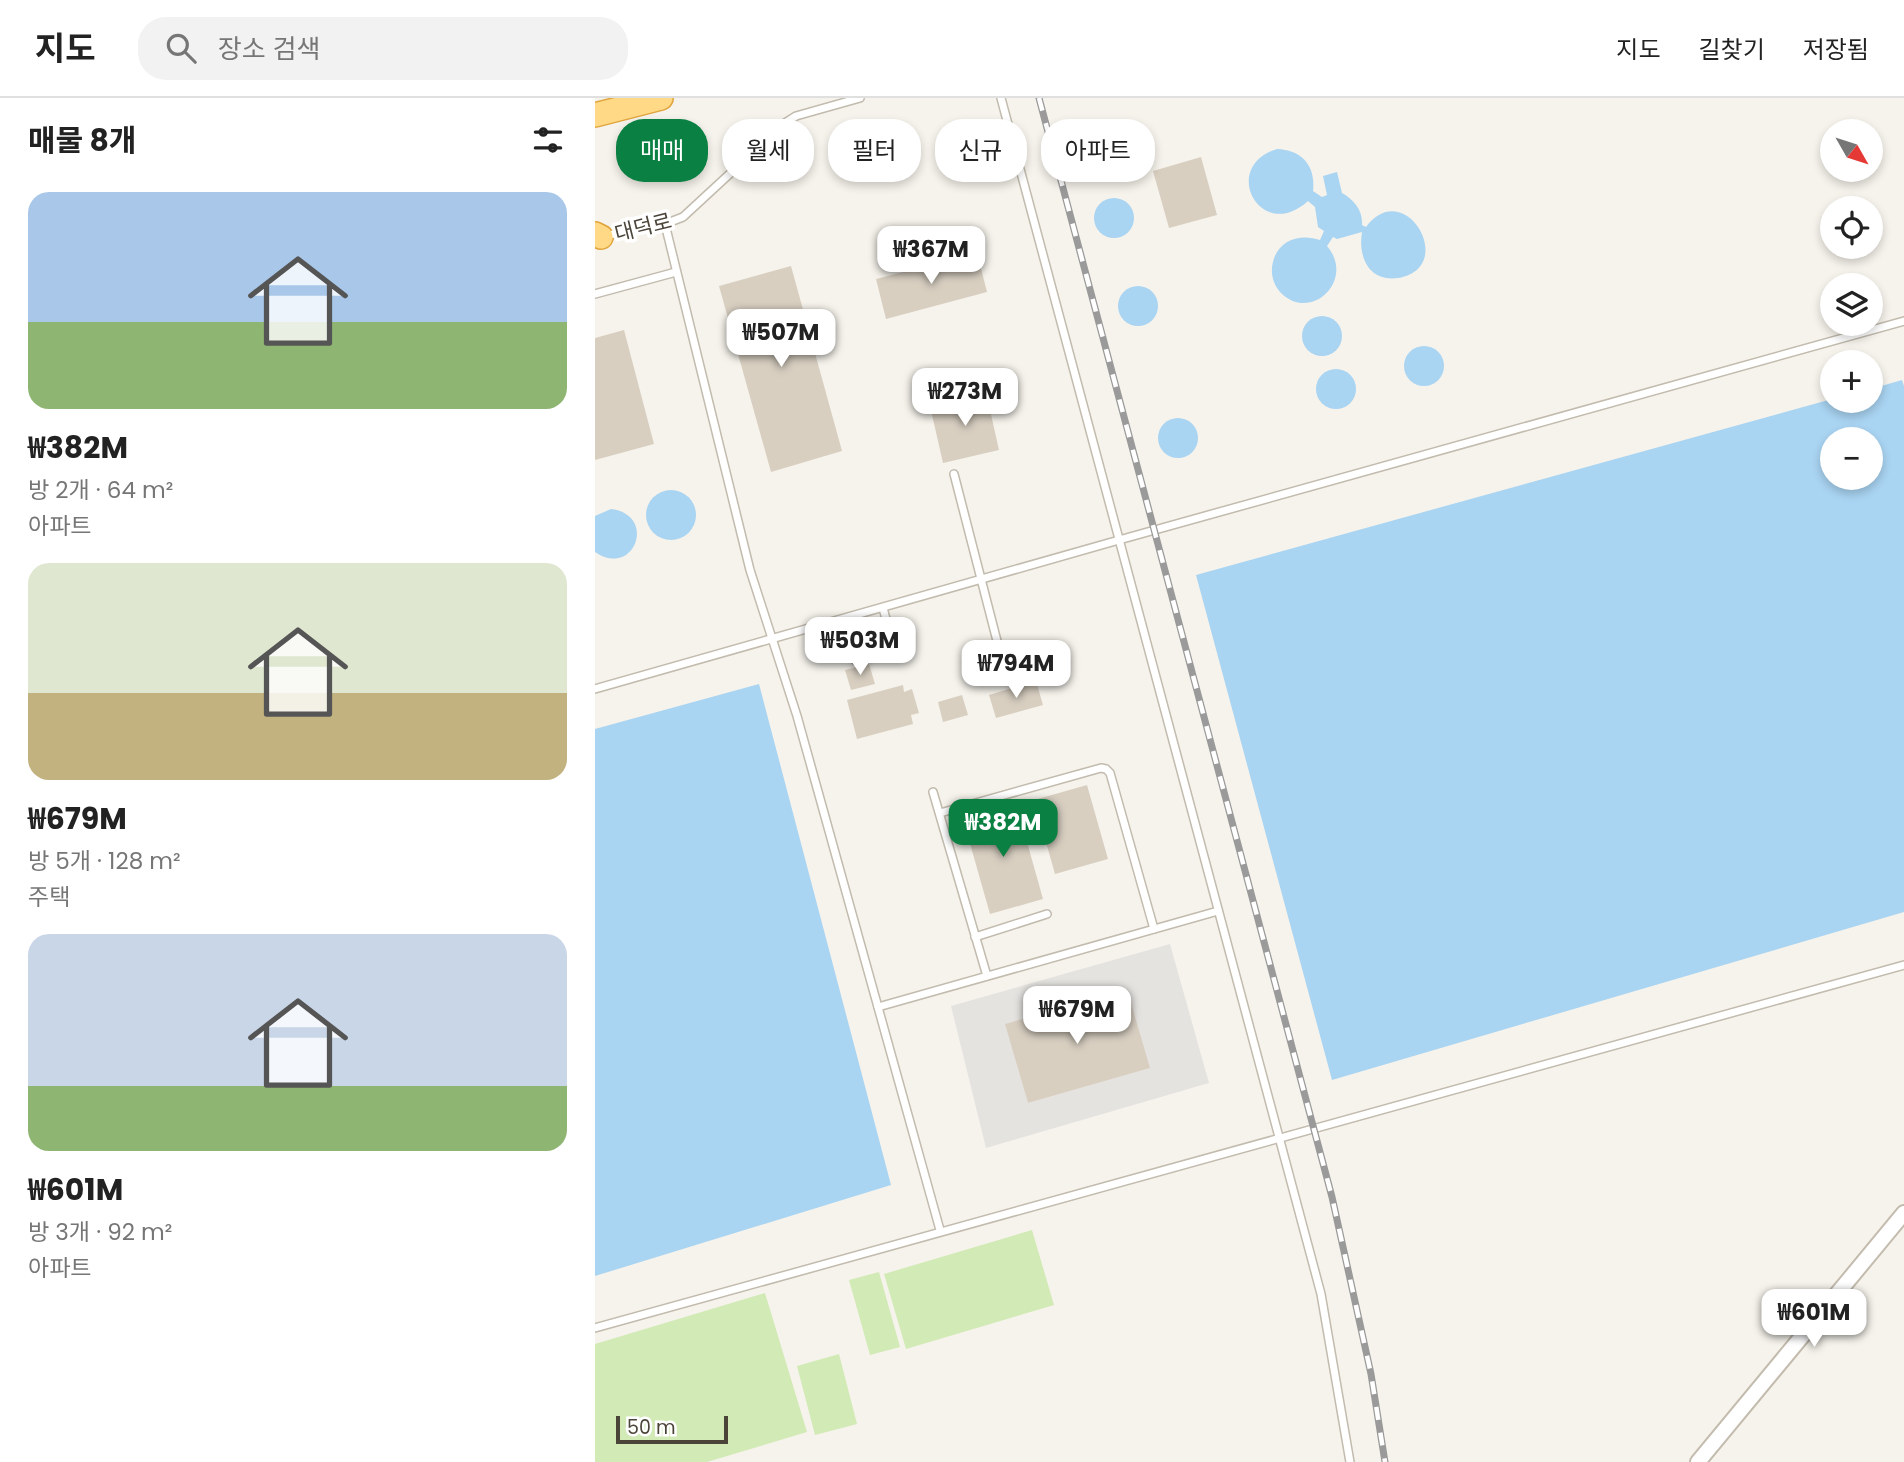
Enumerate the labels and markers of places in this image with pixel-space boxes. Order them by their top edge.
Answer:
pin: ₩367M [882,226,980,286]
pin: ₩507M [732,310,830,369]
pin: ₩273M [916,368,1014,428]
pin: ₩503M [811,618,909,677]
pin: ₩794M [967,640,1065,700]
pin: ₩382M [954,800,1052,859]
pin: ₩679M [1028,986,1126,1046]
pin: ₩601M [1765,1290,1863,1349]

